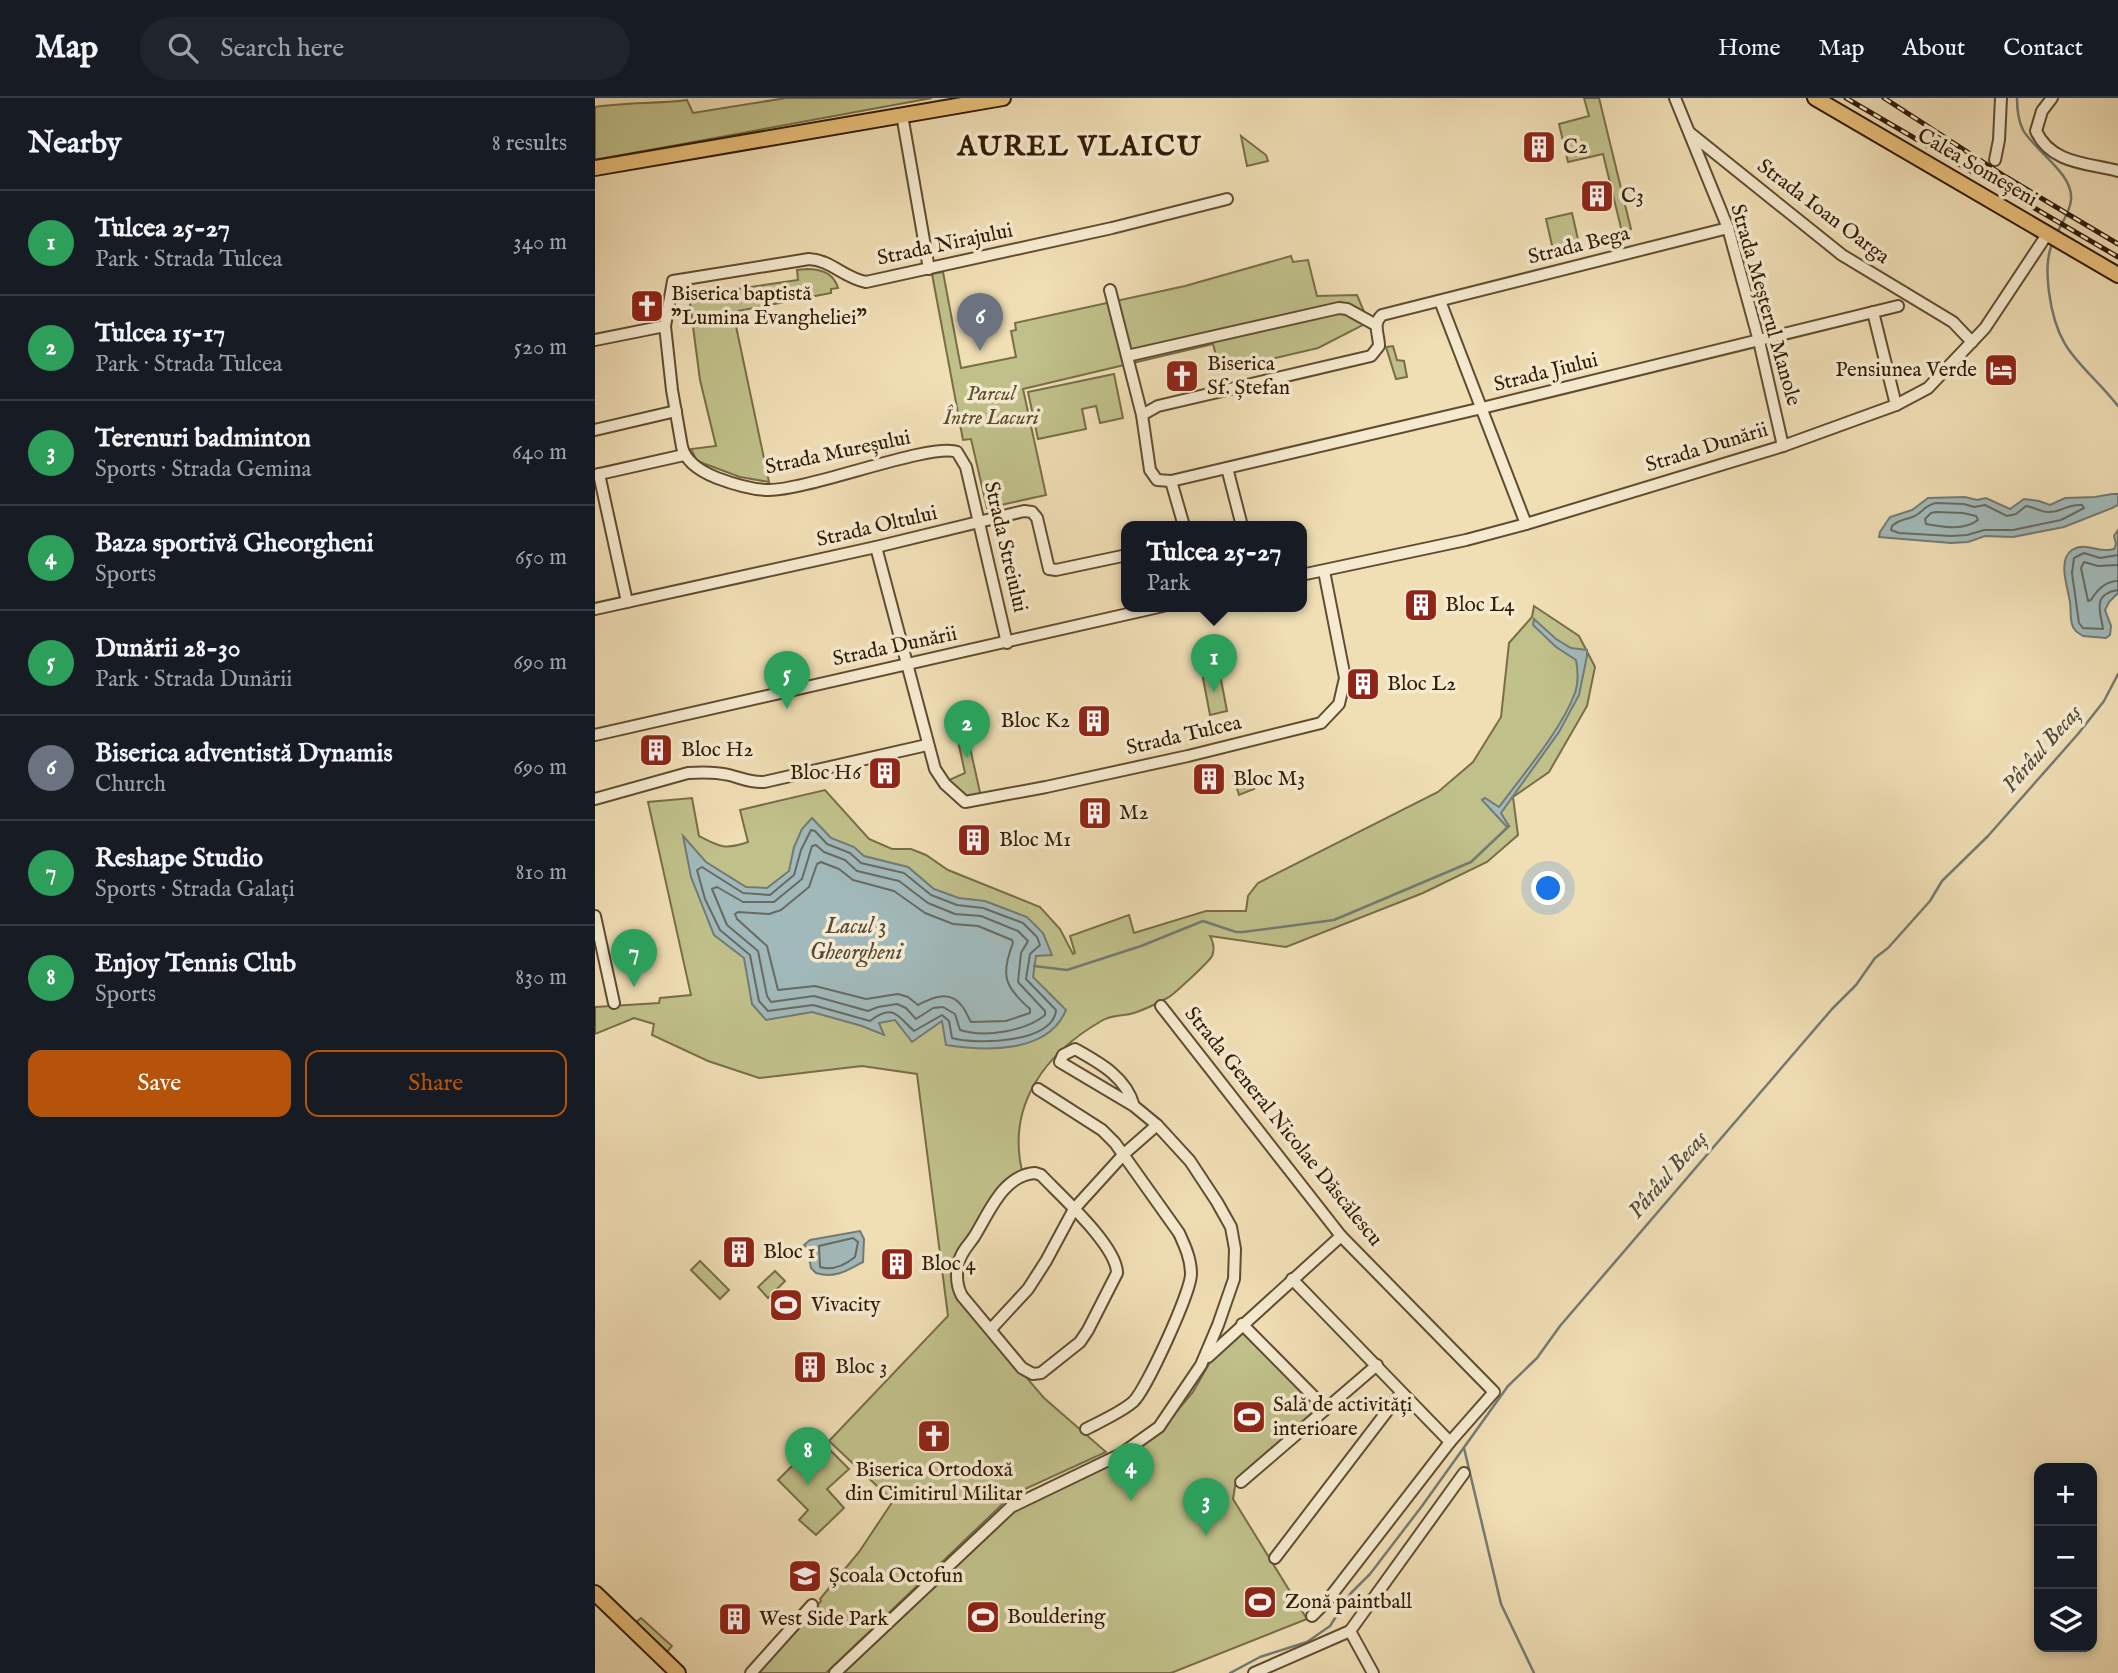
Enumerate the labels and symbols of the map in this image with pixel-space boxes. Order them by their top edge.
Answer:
street label: Calea Someșeni [1912,123,2042,213]
building icon: C2 [1520,128,1558,166]
district label: AUREL VLAICU [957,130,1202,165]
place label: C2 [1563,134,1588,161]
street label: Strada Ioan Oarga [1751,153,1895,271]
building icon: C3 [1578,177,1616,215]
place label: C3 [1621,183,1644,210]
street label: Strada Meșterul Manole [1723,201,1807,409]
street label: Strada Nirajului [875,217,1015,273]
street label: Strada Bega [1525,220,1633,272]
place label: Biserica baptistă "Lumina Evangheliei" [671,281,867,332]
church icon: Biserica baptistă "Lumina Evangheliei" [628,287,666,325]
pin: 6 [957,293,1003,351]
street label: Strada Jiului [1491,347,1601,399]
place label: Biserica Sf. Ștefan [1207,351,1290,402]
hotel icon: Pensiunea Verde [1982,351,2020,389]
church icon: Biserica Sf. Ștefan [1163,357,1201,395]
place label: Pensiunea Verde [1835,357,1977,384]
park label: Parcul Între Lacuri [942,381,1041,432]
street label: Strada Dunării [1643,417,1771,479]
street label: Strada Mureșului [763,424,913,482]
street label: Strada Streiului [977,479,1033,615]
street label: Strada Oltului [814,500,940,554]
building icon: Bloc L4 [1402,586,1440,624]
place label: Bloc L4 [1445,592,1515,619]
street label: Strada Dunării [830,621,960,673]
pin: 1 [1191,634,1237,692]
pin: 5 [764,651,810,709]
building icon: Bloc L2 [1344,665,1382,703]
place label: Bloc L2 [1387,671,1456,698]
water label: Pârâul Becaș [1996,699,2088,799]
pin: 2 [944,700,990,758]
building icon: Bloc K2 [1075,702,1113,740]
place label: Bloc K2 [1001,708,1070,735]
street label: Strada Tulcea [1124,709,1245,762]
building icon: Bloc H2 [637,731,675,769]
place label: Bloc H2 [681,737,753,764]
building icon: Bloc H6 [866,754,904,792]
place label: Bloc H6 [790,760,862,787]
building icon: Bloc M3 [1190,760,1228,798]
place label: Bloc M3 [1233,766,1305,793]
building icon: M2 [1076,794,1114,832]
place label: M2 [1119,800,1149,827]
building icon: Bloc M1 [955,821,993,859]
place label: Bloc M1 [999,827,1071,854]
your location [1531,871,1565,905]
water label: Lacul 3 Gheorgheni [810,912,904,968]
pin: 7 [611,929,657,987]
street label: Strada General Nicolae Dăscălescu [1178,1002,1388,1252]
water label: Pârâul Becaș [1622,1125,1714,1225]
building icon: Bloc 1 [720,1233,758,1271]
place label: Bloc 1 [763,1239,815,1266]
building icon: Bloc 4 [878,1245,916,1283]
place label: Bloc 4 [921,1251,976,1278]
sports icon: Vivacity [767,1286,805,1324]
place label: Vivacity [810,1292,881,1319]
building icon: Bloc 3 [791,1348,829,1386]
place label: Bloc 3 [835,1354,887,1381]
place label: Sală de activități interioare [1273,1392,1412,1443]
sports icon: Sală de activități interioare [1230,1398,1268,1436]
church icon: Biserica Ortodoxă din Cimitirul Militar [915,1417,953,1455]
pin: 8 [785,1427,831,1485]
pin: 4 [1108,1443,1154,1501]
place label: Biserica Ortodoxă din Cimitirul Militar [845,1457,1023,1508]
pin: 3 [1183,1478,1229,1536]
school or university icon: Școala Octofun [786,1557,824,1595]
place label: Școala Octofun [829,1563,963,1590]
sports icon: Zonă paintball [1241,1583,1279,1621]
place label: Zonă paintball [1285,1589,1412,1616]
sports icon: Bouldering [964,1598,1002,1636]
building icon: West Side Park [716,1600,754,1638]
place label: Bouldering [1007,1604,1106,1631]
place label: West Side Park [759,1606,889,1633]

